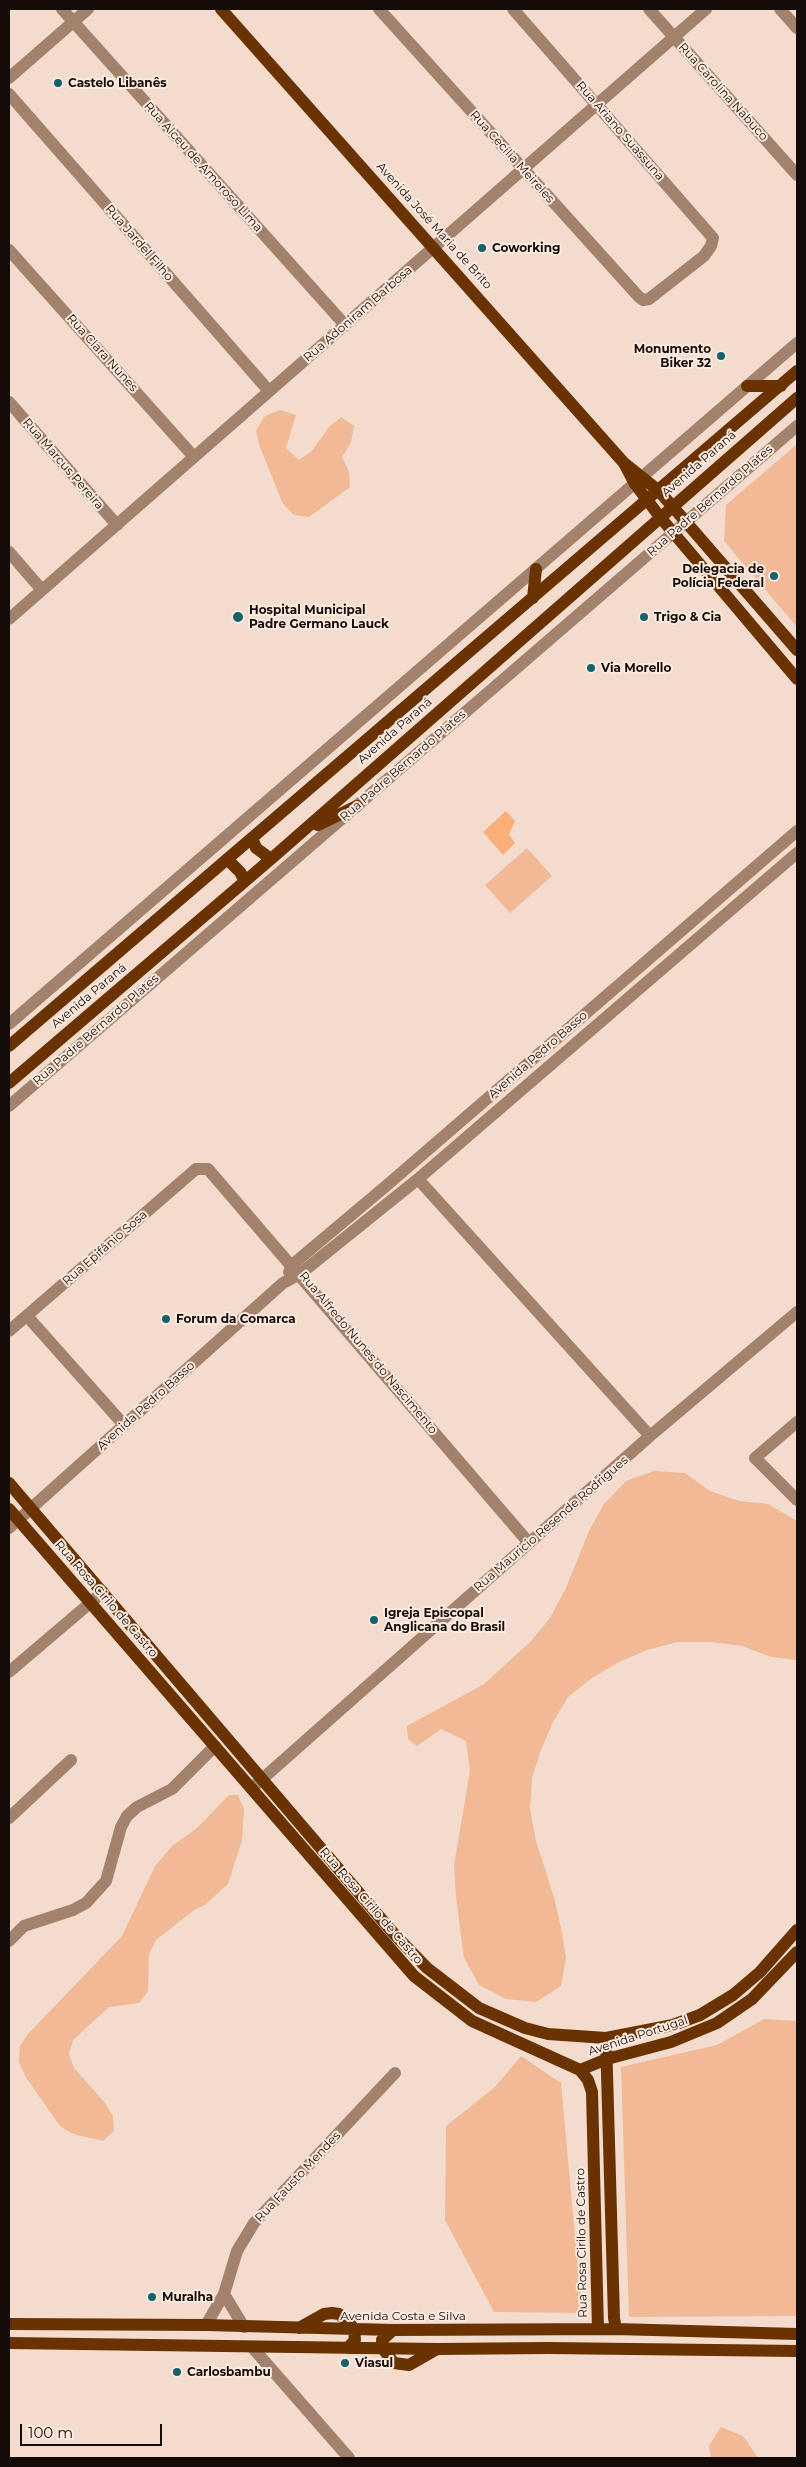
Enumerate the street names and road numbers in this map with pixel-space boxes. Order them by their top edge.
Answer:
street label: Rua Carolina Nabuco [675,40,771,144]
street label: Rua Ariano Suassuna [573,78,667,184]
street label: Rua Alceu de Amoroso Lima [141,99,265,235]
street label: Rua Cecília Meireles [467,108,557,206]
street label: Avenida José Maria de Brito [373,160,495,292]
street label: Rua Jardel Filho [102,202,176,284]
street label: Rua Adoniram Barbosa [301,263,415,365]
street label: Rua Clara Nunes [63,311,141,395]
street label: Rua Marcus Pereira [19,415,107,513]
street label: Avenida Paraná [659,428,739,500]
street label: Rua Padre Bernardo Plates [644,442,776,560]
street label: Avenida Paraná [355,695,435,767]
street label: Rua Padre Bernardo Plates [337,707,469,825]
street label: Avenida Paraná [48,960,130,1032]
street label: Rua Padre Bernardo Plates [30,971,162,1089]
street label: Avenida Pedro Basso [486,1008,590,1102]
street label: Rua Epifânio Sosa [60,1207,150,1289]
street label: Rua Alfredo Nunes do Nascimento [296,1269,440,1437]
street label: Avenida Pedro Basso [94,1358,198,1454]
street label: Rua Mauricio Resende Rodrigues [471,1453,631,1595]
street label: Rua Rosa Cirilo de Castro [51,1538,161,1660]
street label: Rua Rosa Cirilo de Castro [316,1845,426,1967]
street label: Avenida Portugal [586,2013,690,2059]
street label: Rua Fausto Mendes [252,2129,344,2225]
street label: Rua Rosa Cirilo de Castro [573,2168,591,2318]
street label: Avenida Costa e Silva [340,2309,466,2323]

